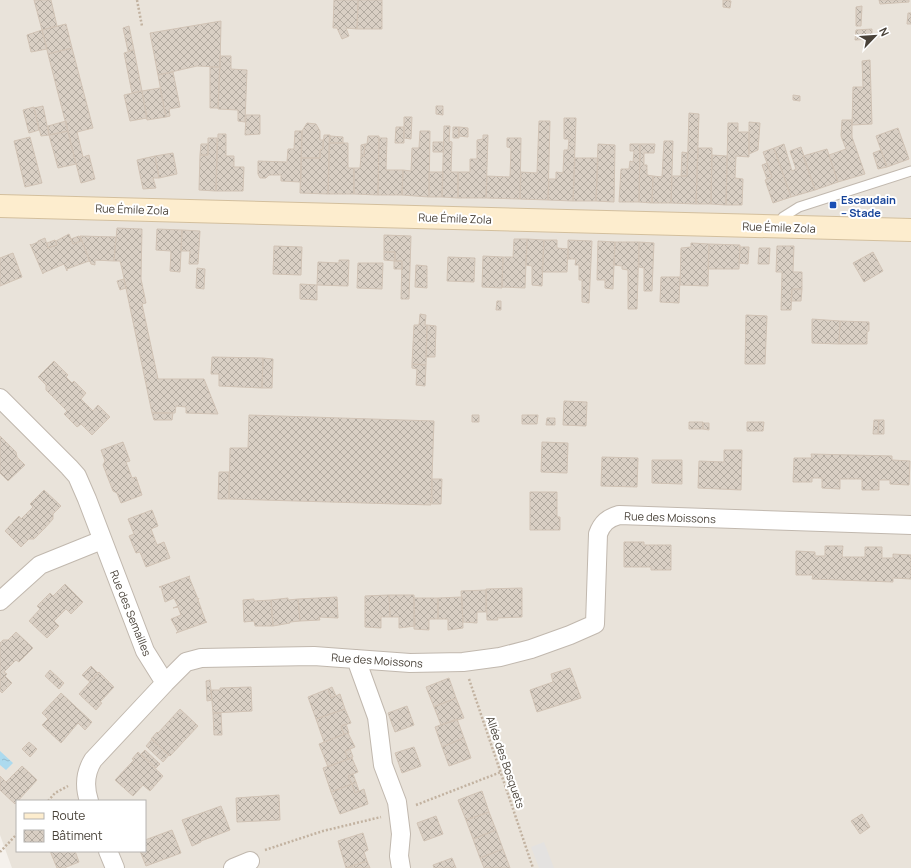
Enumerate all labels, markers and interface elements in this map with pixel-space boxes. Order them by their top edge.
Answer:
north arrow [855,16,895,56]
text: N [876,25,893,38]
place label: Escaudain – Stade [841,192,896,220]
street label: Rue Émile Zola [95,200,169,218]
marker: Escaudain – Stade [828,200,838,210]
street label: Rue Émile Zola [418,209,492,227]
street label: Rue Émile Zola [742,218,816,236]
street label: Rue des Moissons [624,508,716,526]
street label: Rue des Semailles [107,568,155,658]
street label: Rue des Moissons [331,649,423,671]
street label: Allée des Bosquets [483,714,529,810]
legend [16,800,146,852]
text: Route [52,807,85,824]
text: Bâtiment [52,827,103,844]

